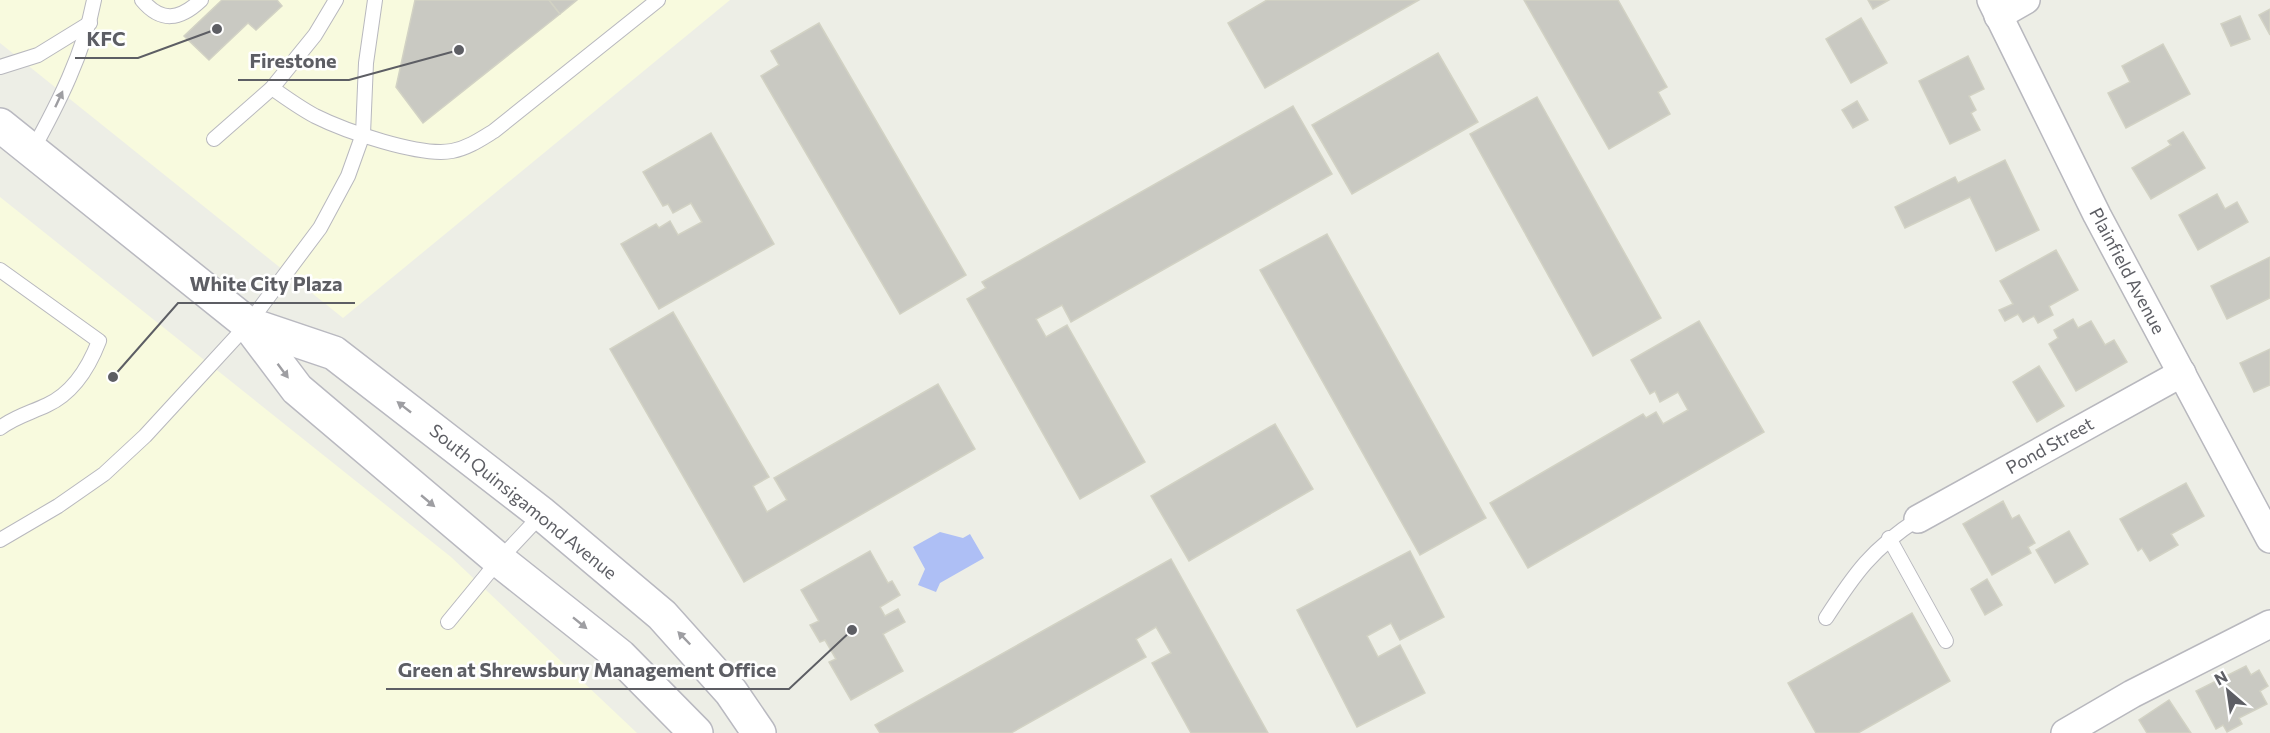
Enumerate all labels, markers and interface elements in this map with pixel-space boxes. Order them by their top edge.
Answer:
callout: KFC [75,20,138,58]
text: KFC [86,26,126,50]
callout: Firestone [238,42,349,80]
text: Firestone [249,48,337,72]
one-way arrow [55,91,64,108]
street label: Plainfield Avenue [2085,204,2170,337]
callout: White City Plaza [178,265,355,303]
text: White City Plaza [189,271,343,295]
one-way arrow [277,363,289,378]
one-way arrow [397,401,412,413]
street label: Pond Street [2002,412,2097,478]
street label: South Quinsigamond Avenue [426,419,622,584]
one-way arrow [420,494,435,507]
one-way arrow [572,616,588,629]
one-way arrow [677,630,691,645]
callout: Green at Shrewsbury Management Office [386,651,789,689]
text: Green at Shrewsbury Management Office [398,657,776,681]
north arrow [2198,661,2258,721]
text: N [2211,666,2230,689]

